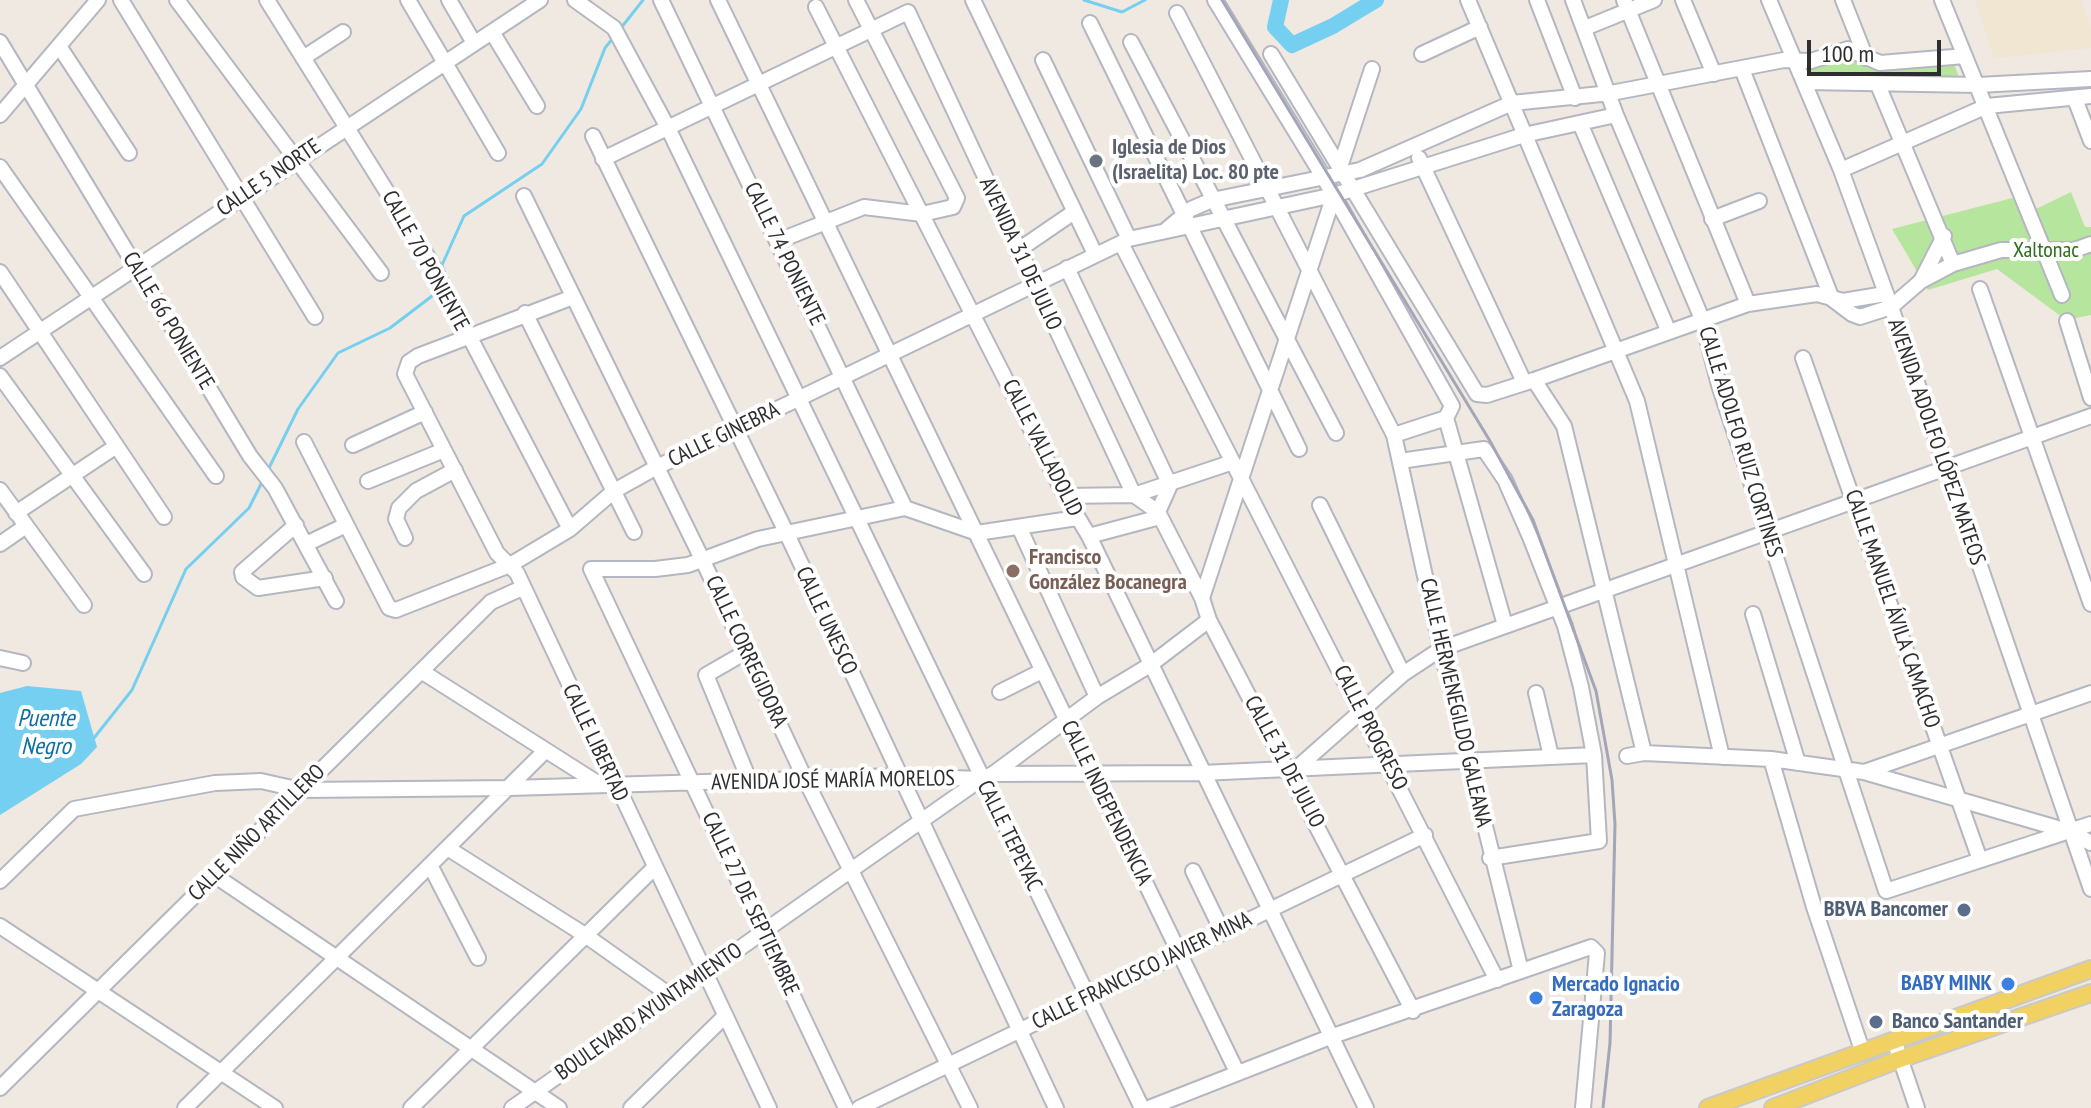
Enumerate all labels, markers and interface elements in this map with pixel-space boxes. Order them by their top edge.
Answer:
scale bar [1811,24,1945,74]
text: 100 m [1821,38,1874,69]
street label: CALLE 5 NORTE [212,134,326,222]
place label: Iglesia de Dios (Israelita) Loc. 80 pte [1112,135,1279,186]
marker: Iglesia de Dios (Israelita) Loc. 80 pte [1087,152,1105,170]
street label: AVENIDA 31 DE JULIO [973,173,1067,335]
street label: CALLE 74 PONIENTE [738,178,830,330]
street label: CALLE 70 PONIENTE [376,186,474,336]
park label: Xaltonac [2013,238,2079,264]
street label: CALLE 66 PONIENTE [117,247,219,395]
street label: AVENIDA ADOLFO LÓPEZ MATEOS [1881,315,1991,569]
street label: CALLE ADOLFO RUIZ CORTINES [1692,324,1788,560]
street label: CALLE VALLADOLID [996,375,1088,521]
street label: CALLE GINEBRA [664,397,784,473]
street label: CALLE MANUEL ÁVILA CAMACHO [1839,486,1945,732]
place label: Francisco González Bocanegra [1029,545,1187,596]
marker: Francisco González Bocanegra [1004,562,1022,580]
street label: CALLE UNESCO [790,563,862,679]
street label: CALLE CORREGIDORA [699,572,793,732]
street label: CALLE HERMENEGILDO GALEANA [1413,576,1497,830]
street label: CALLE PROGRESO [1327,661,1413,795]
street label: CALLE LIBERTAD [556,680,634,806]
street label: CALLE 31 DE JULIO [1238,692,1330,832]
water label: Puente Negro [17,705,75,761]
street label: CALLE INDEPENDENCIA [1055,716,1157,890]
street label: CALLE NIÑO ARTILLERO [183,759,331,907]
street label: AVENIDA JOSÉ MARÍA MORELOS [711,766,955,796]
street label: CALLE TEPEYAC [971,776,1047,896]
street label: CALLE 27 DE SEPTIEMBRE [696,808,804,1000]
place label: BBVA Bancomer [1824,897,1948,923]
marker: BBVA Bancomer [1955,901,1973,919]
street label: CALLE FRANCISCO JAVIER MINA [1028,906,1256,1036]
street label: BOULEVARD AYUNTAMIENTO [551,938,747,1086]
place label: BABY MINK [1901,971,1992,997]
place label: Mercado Ignacio Zaragoza [1552,972,1680,1024]
marker: BABY MINK [1999,975,2017,993]
marker: Mercado Ignacio Zaragoza [1527,989,1545,1007]
place label: Banco Santander [1892,1009,2023,1035]
marker: Banco Santander [1867,1013,1885,1031]

